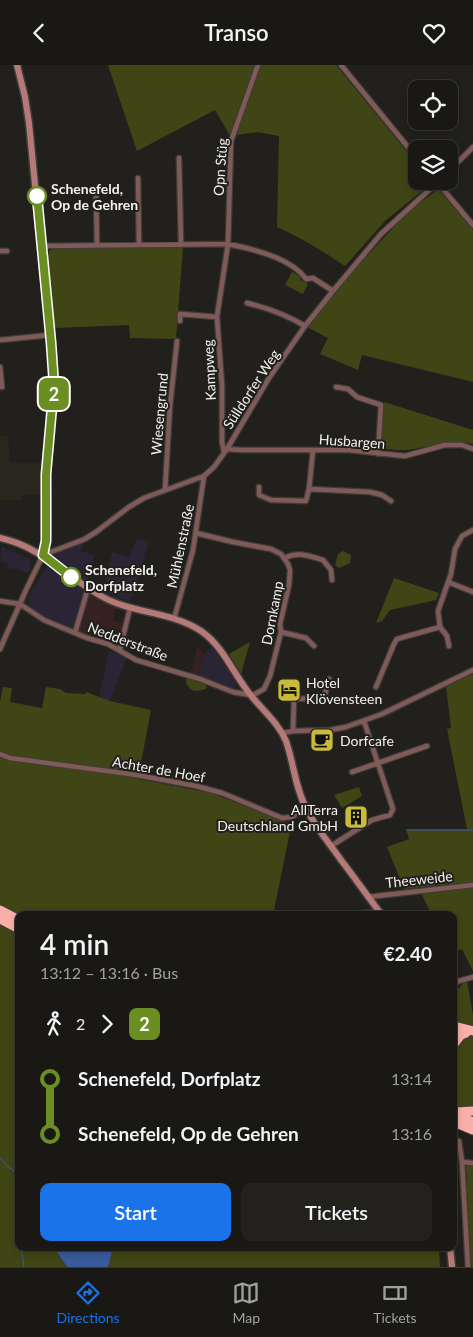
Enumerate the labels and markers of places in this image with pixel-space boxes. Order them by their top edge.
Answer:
place label: Schenefeld, Op de Gehren [51,180,138,213]
marker: Schenefeld, Op de Gehren [27,186,47,206]
place label: Schenefeld, Dorfplatz [85,561,157,594]
marker: Schenefeld, Dorfplatz [61,567,81,587]
place label: Hotel Klövensteen [306,674,382,707]
hotel icon: Hotel Klövensteen [276,677,302,703]
cafe icon: Dorfcafe [309,727,335,753]
place label: Dorfcafe [340,732,394,749]
place label: AllTerra Deutschland GmbH [217,801,338,834]
building icon: AllTerra Deutschland GmbH [343,804,369,830]

